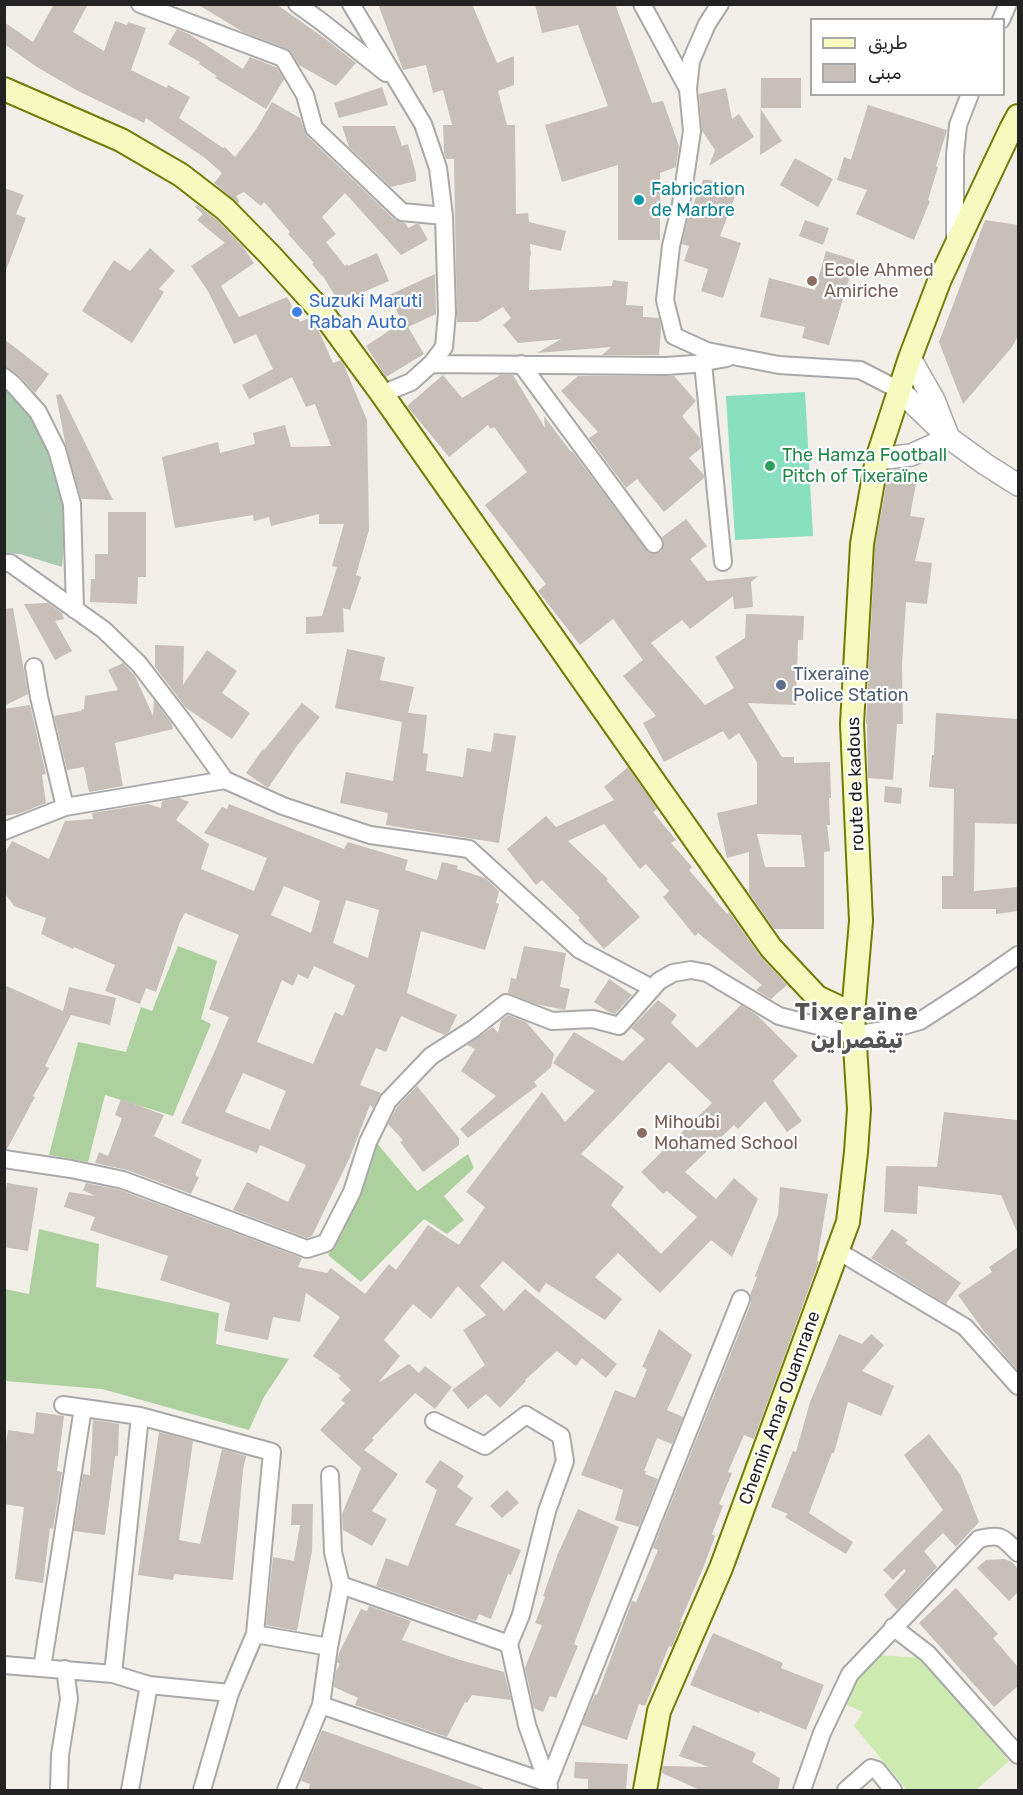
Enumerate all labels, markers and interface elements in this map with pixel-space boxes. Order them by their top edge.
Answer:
legend [810,18,1005,96]
text: طريق [868,32,908,54]
text: مبنى [868,62,902,84]
place label: Fabrication de Marbre [651,179,745,222]
marker: Fabrication de Marbre [632,193,646,207]
place label: Ecole Ahmed Amiriche [824,260,934,302]
marker: Ecole Ahmed Amiriche [805,274,819,288]
place label: Suzuki Maruti Rabah Auto [309,291,422,334]
marker: Suzuki Maruti Rabah Auto [290,305,304,319]
place label: The Hamza Football Pitch of Tixeraïne [782,445,947,488]
marker: The Hamza Football Pitch of Tixeraïne [763,459,777,473]
place label: Tixeraïne Police Station [793,664,909,706]
marker: Tixeraïne Police Station [774,678,788,692]
street label: route de kadous [843,716,869,852]
district label: Tixeraïne تيقصراين [795,999,919,1055]
place label: Mihoubi Mohamed School [654,1112,798,1154]
marker: Mihoubi Mohamed School [635,1126,649,1140]
street label: Chemin Amar Ouamrane [735,1308,825,1508]

